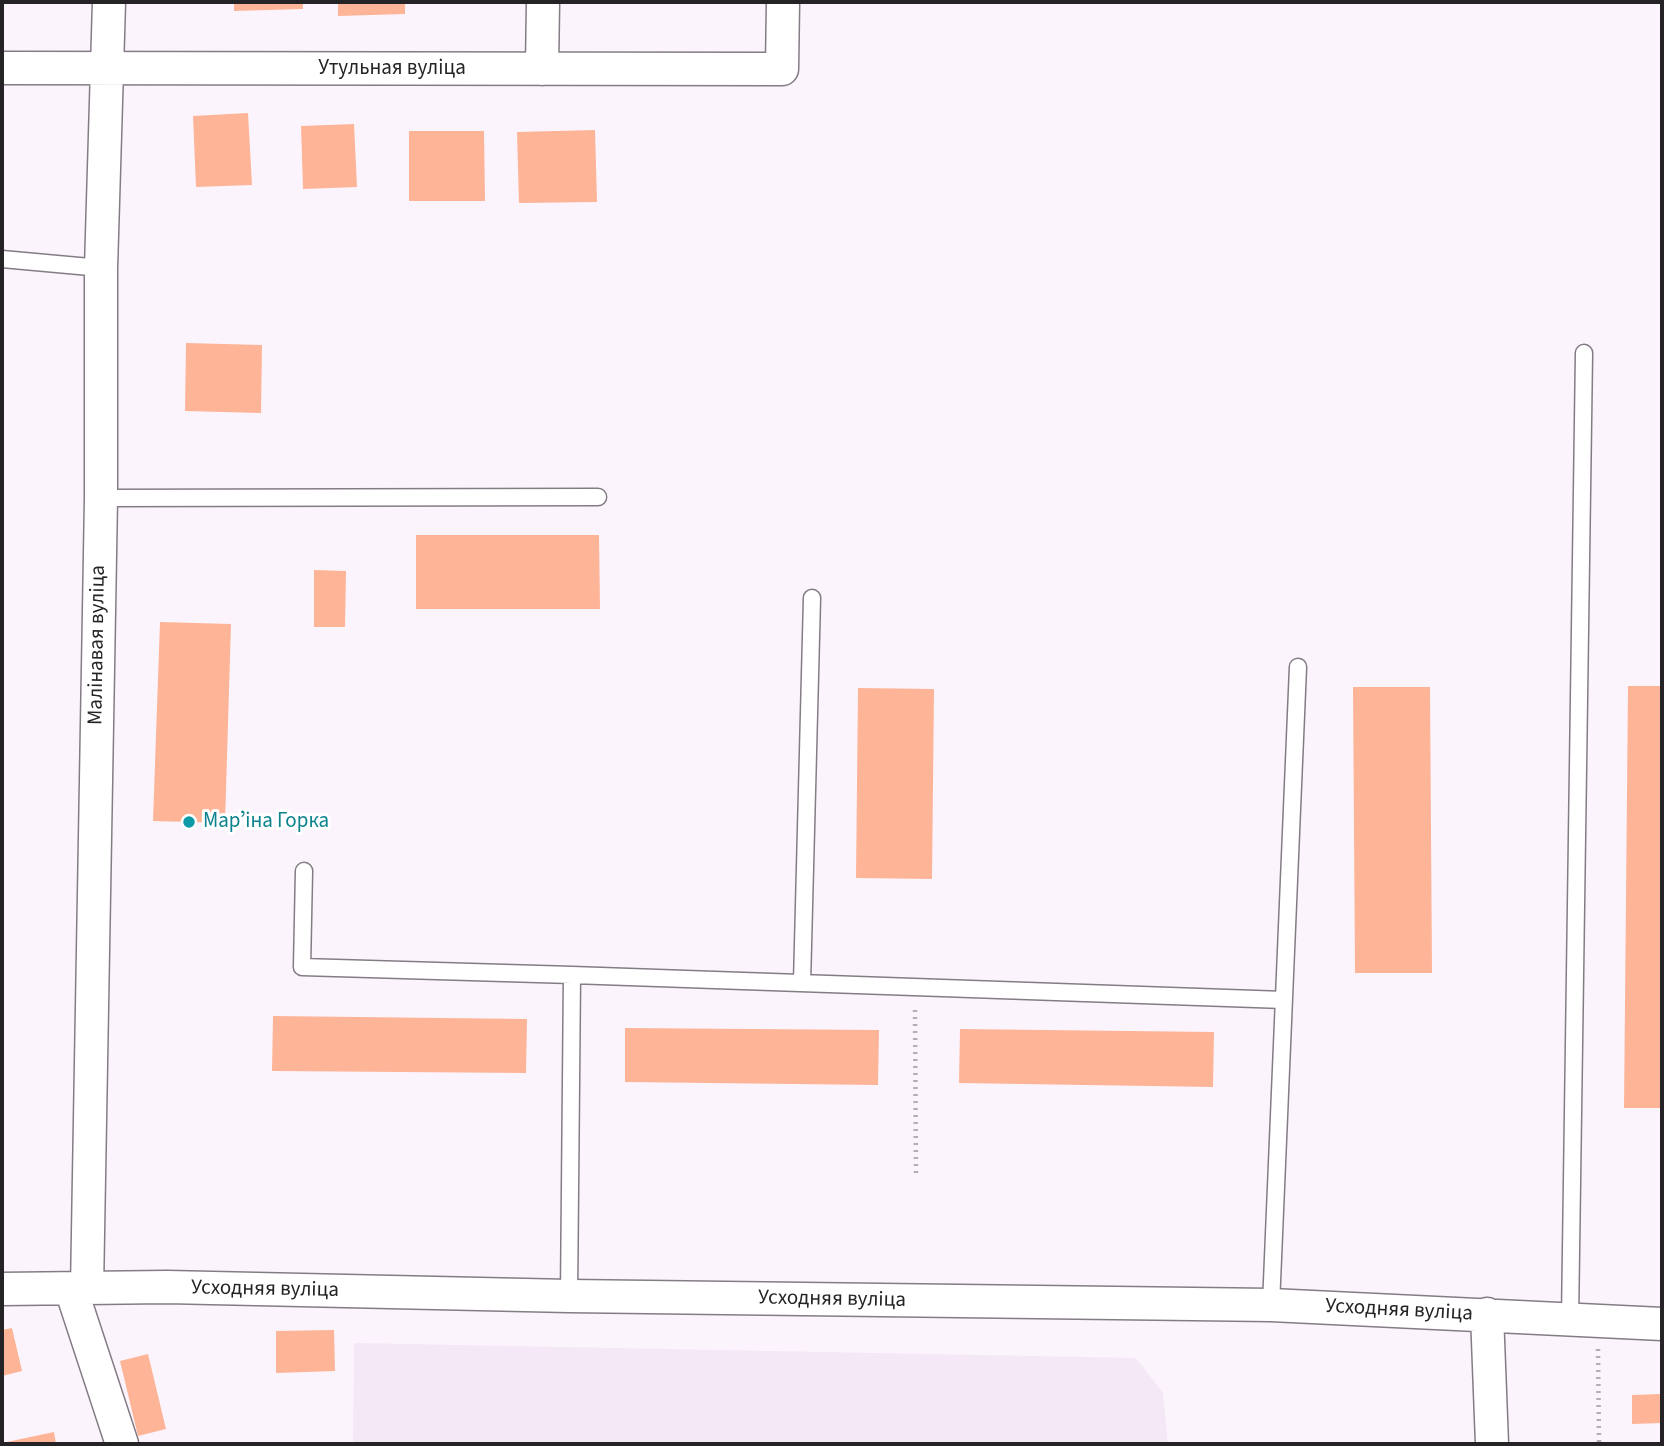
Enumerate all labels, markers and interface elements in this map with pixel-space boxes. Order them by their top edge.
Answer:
street label: Утульная вуліца [318,56,466,82]
street label: Малінавая вуліца [84,565,112,725]
place label: Марʼіна Горка [203,809,329,835]
marker: Марʼіна Горка [181,814,197,830]
street label: Усходняя вуліца [191,1276,339,1304]
street label: Усходняя вуліца [758,1286,906,1314]
street label: Усходняя вуліца [1325,1295,1473,1327]

